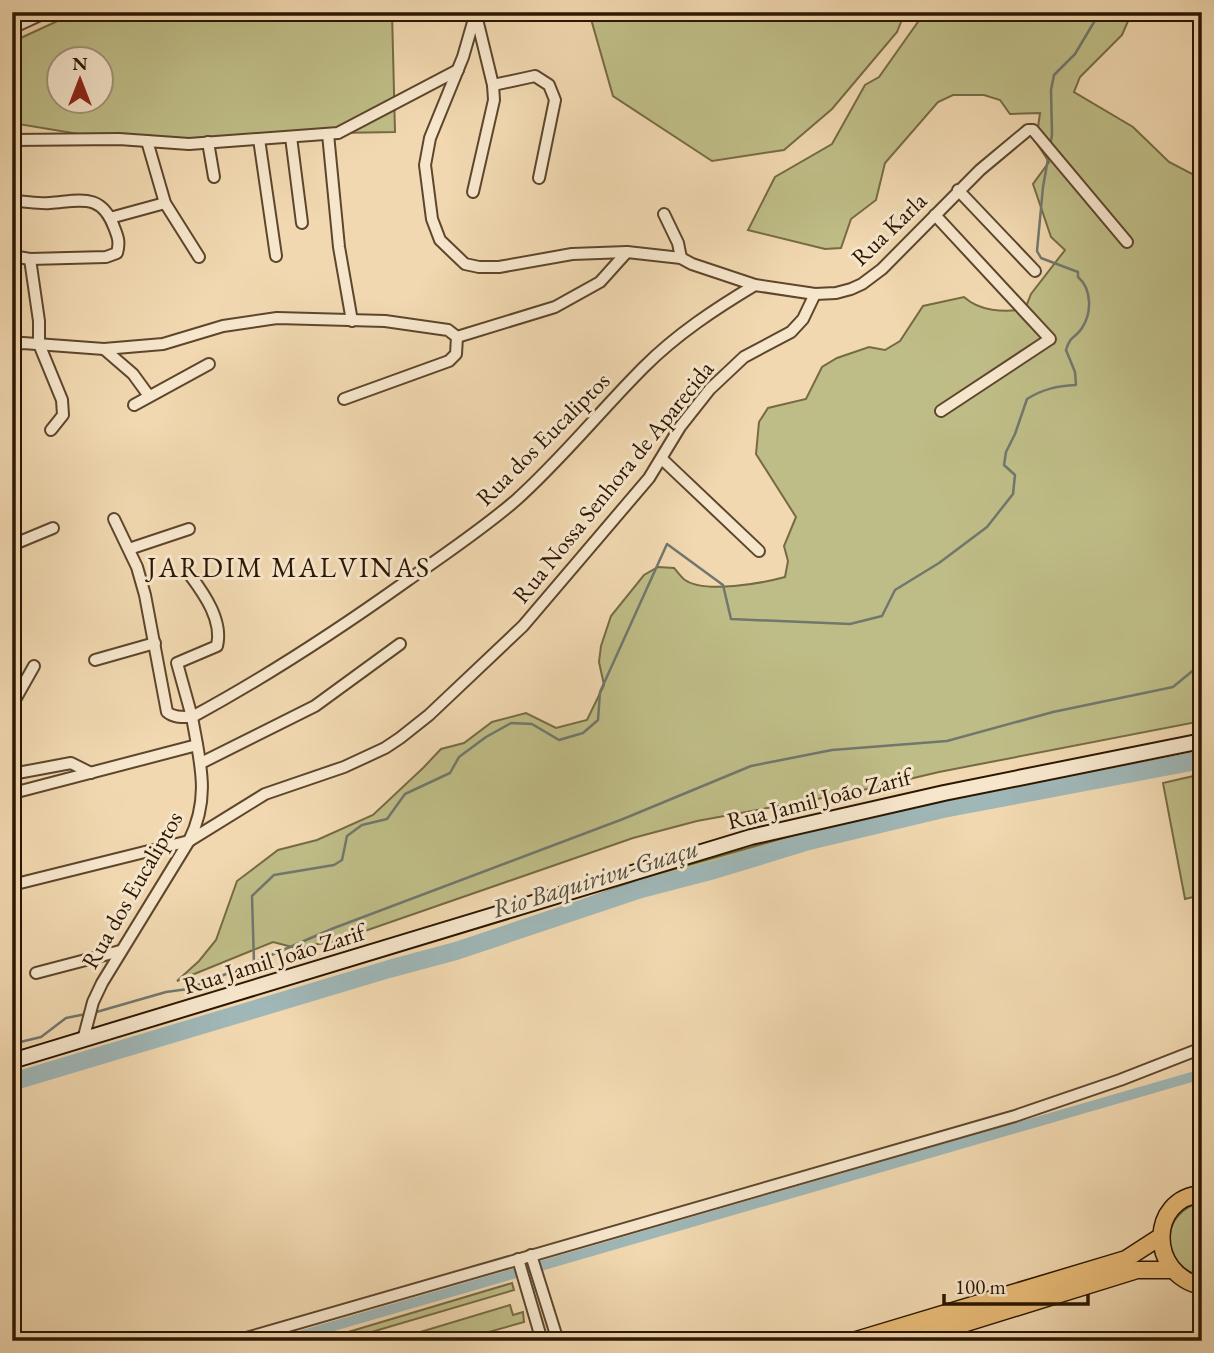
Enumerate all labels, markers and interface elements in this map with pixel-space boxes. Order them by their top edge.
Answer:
north arrow [46,46,116,116]
text: N [72,51,88,76]
street label: Rua Karla [844,185,933,272]
street label: Rua Nossa Senhora de Aparecida [505,354,720,609]
street label: Rua dos Eucaliptos [469,365,616,512]
district label: JARDIM MALVINAS [145,549,431,585]
street label: Rua Jamil João Zarif [724,760,917,836]
street label: Rua dos Eucaliptos [74,805,189,974]
water label: Rio Baquirivu-Guaçu [488,830,703,927]
street label: Rua Jamil João Zarif [179,915,372,1001]
scale bar [944,1262,1088,1306]
text: 100 m [955,1273,1006,1300]

